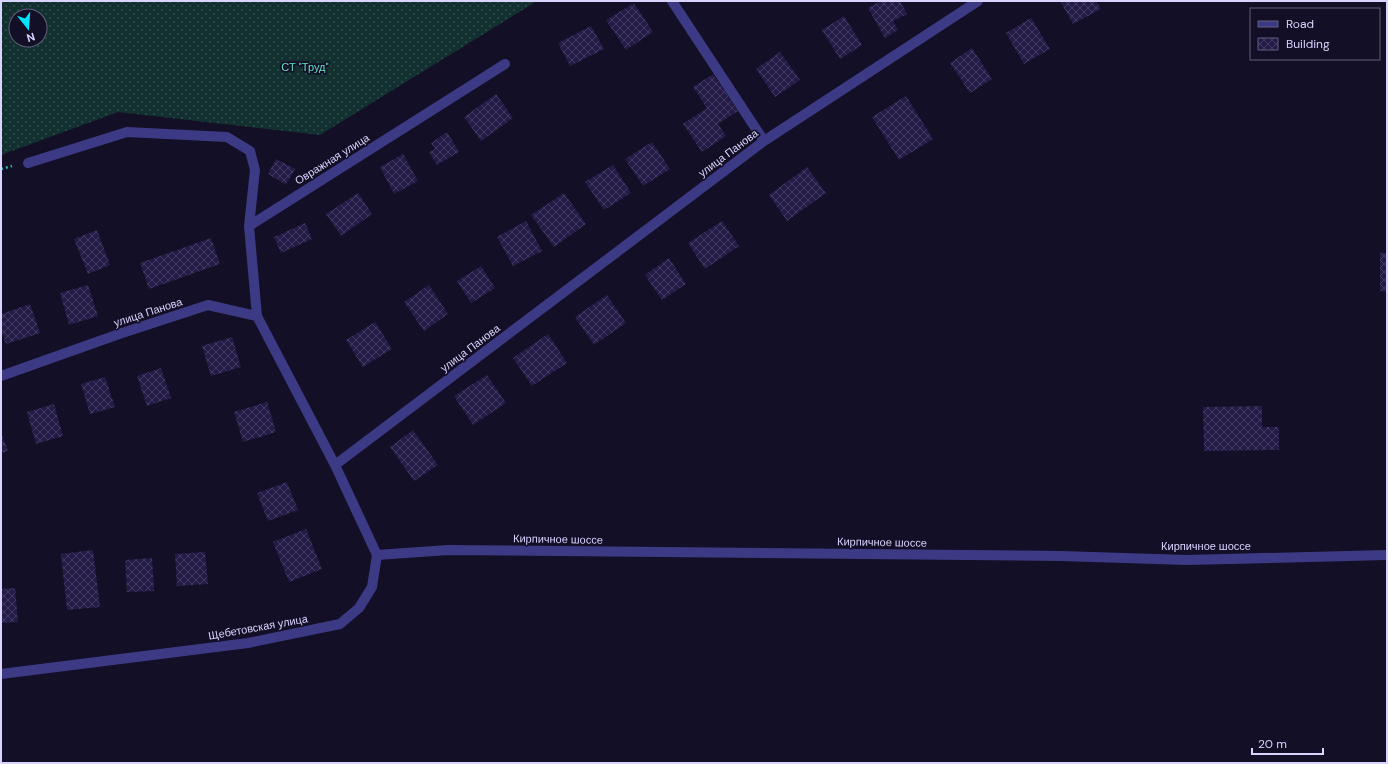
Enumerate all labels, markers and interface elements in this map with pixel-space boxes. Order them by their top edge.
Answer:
north arrow [8,8,48,48]
legend [1250,8,1380,60]
text: Road [1286,16,1314,32]
text: N [25,30,37,45]
text: Building [1286,36,1330,52]
park label: СТ "Труд" [281,60,329,74]
street label: улица Панова [695,125,761,180]
street label: Овражная улица [292,130,373,188]
street label: улица Панова [112,294,185,330]
street label: улица Панова [437,320,503,375]
street label: Кирпичное шоссе [513,531,603,547]
street label: Кирпичное шоссе [837,534,927,550]
street label: Кирпичное шоссе [1161,539,1251,553]
street label: Щебетовская улица [207,611,310,643]
scale bar [1252,730,1323,756]
text: 20 m [1258,736,1287,752]

